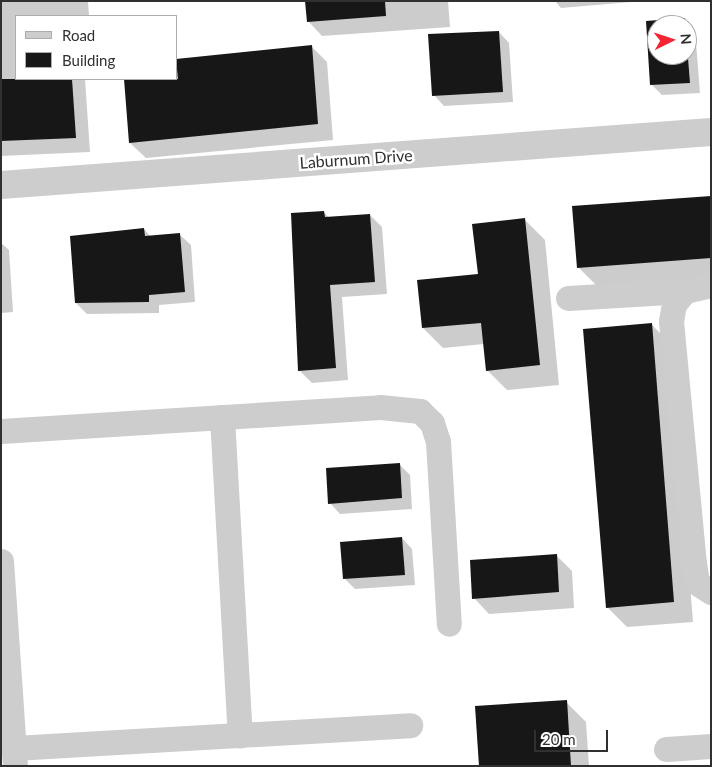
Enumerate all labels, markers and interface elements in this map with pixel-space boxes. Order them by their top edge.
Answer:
legend [15,15,178,80]
north arrow [647,15,697,65]
text: Road [62,26,95,44]
text: N [678,33,695,45]
text: Building [62,51,115,69]
street label: Laburnum Drive [299,145,413,173]
scale bar [537,720,611,752]
text: 20 m [542,730,576,748]

